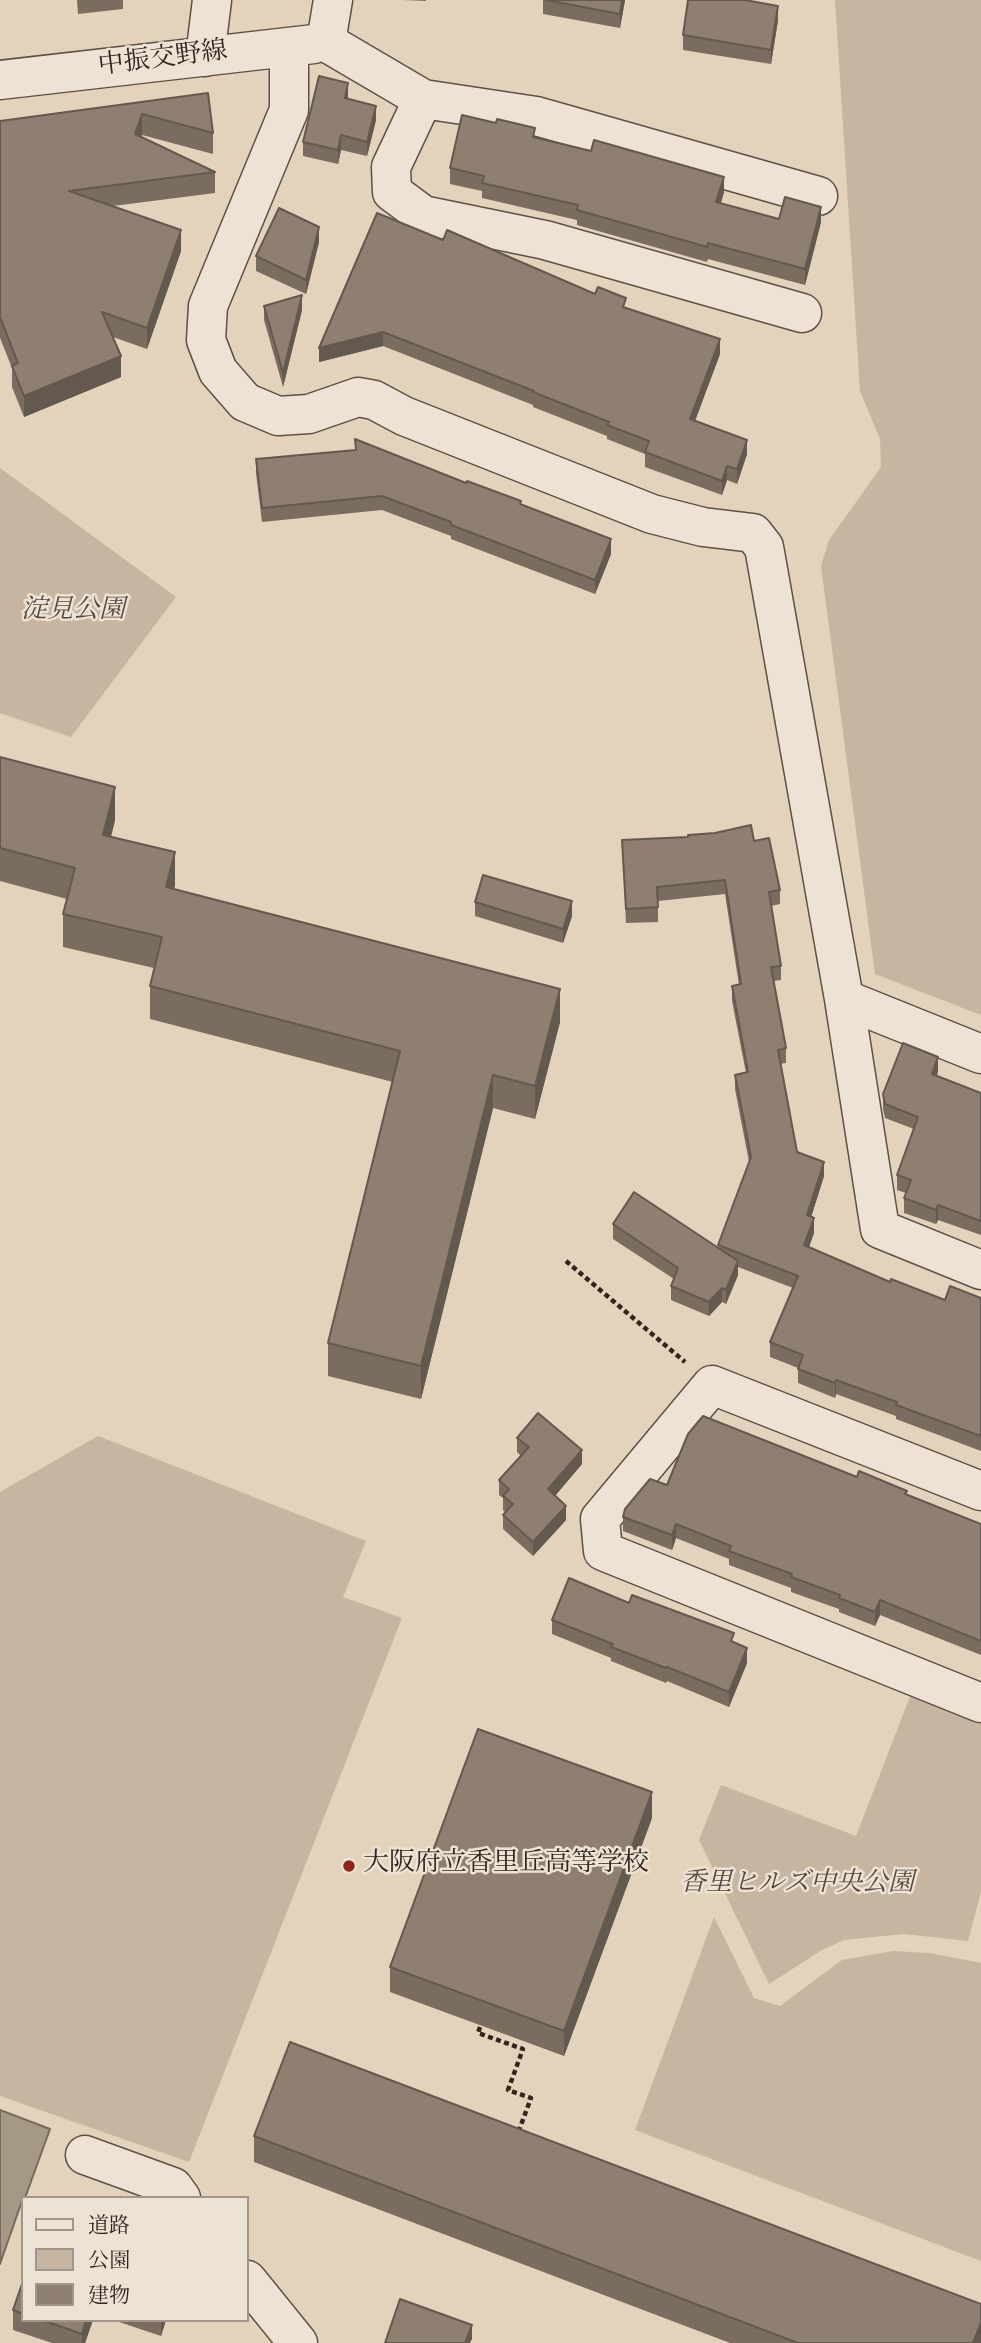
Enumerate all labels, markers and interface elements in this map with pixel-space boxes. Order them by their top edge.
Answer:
street label: 中振交野線 [97,38,229,84]
park label: 淀見公園 [21,597,125,629]
place label: 大阪府立香里丘高等学校 [363,1850,649,1882]
marker: 大阪府立香里丘高等学校 [341,1858,357,1874]
park label: 香里ヒルズ中央公園 [680,1870,914,1902]
legend [21,2196,248,2322]
text: 道路 [88,2212,130,2242]
text: 公園 [88,2247,130,2277]
text: 建物 [88,2282,130,2312]

